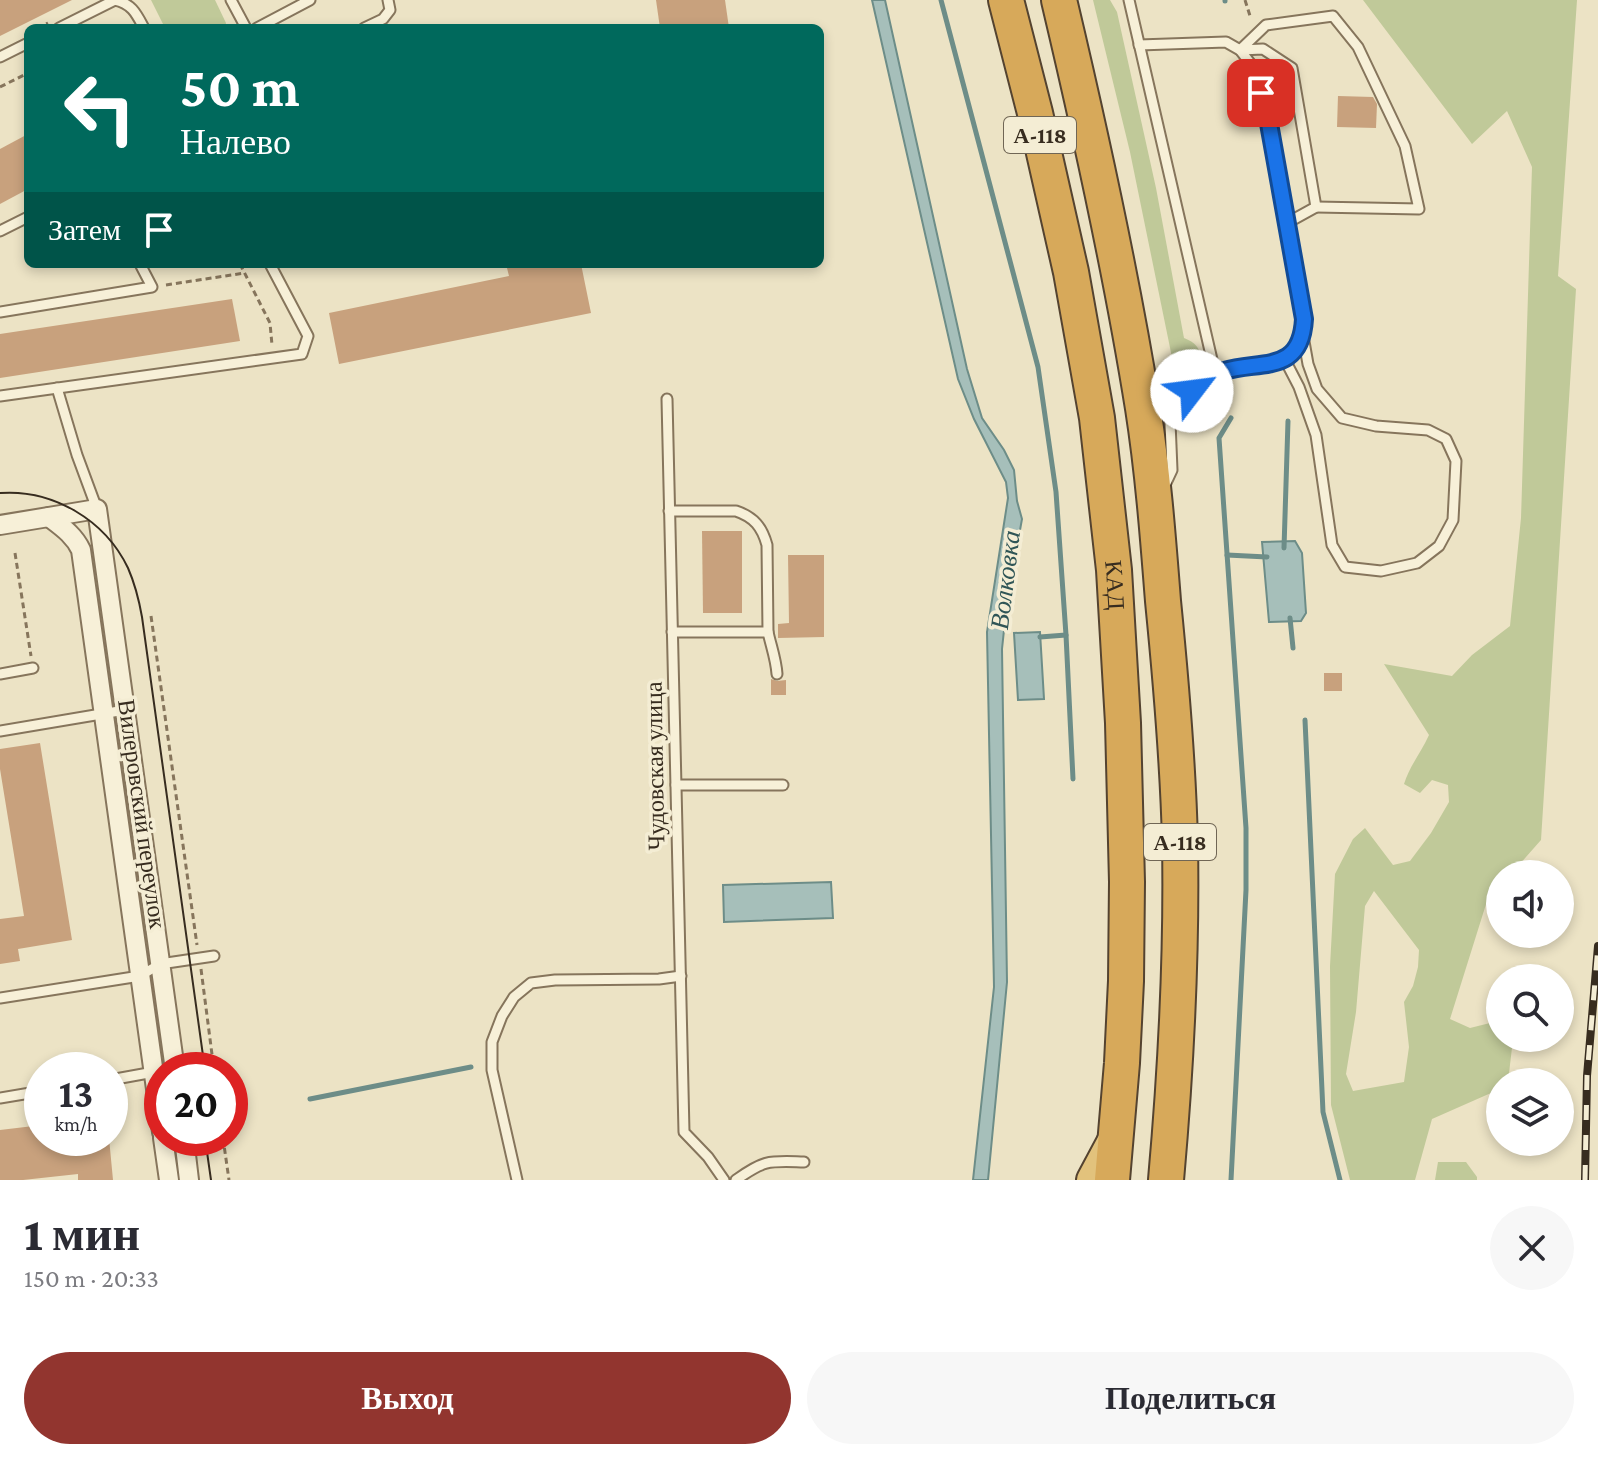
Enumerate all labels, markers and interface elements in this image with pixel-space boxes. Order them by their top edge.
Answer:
icon: left [48,56,152,160]
text: 50 m [180,56,300,118]
pin [1227,59,1295,127]
icon: arrive [1239,71,1283,115]
road number: А-118 [1004,117,1076,153]
text: Налево [180,122,291,162]
icon: arrive [137,208,181,252]
text: Затем [48,213,121,246]
position arrow [1150,349,1234,433]
water label: Волковка [985,529,1026,631]
street label: КАД [1100,559,1130,611]
street label: Чудовская улица [640,681,669,851]
street label: Вилеровский переулок [113,698,172,931]
road number: А-118 [1144,824,1216,860]
map controls [1486,860,1574,1156]
button: sound [1486,860,1574,948]
button: search [1486,964,1574,1052]
speed limit sign: 20 [144,1052,248,1156]
button: layers [1486,1068,1574,1156]
text: 13 [59,1071,93,1116]
text: km/h [54,1113,98,1135]
button: close [1490,1206,1574,1290]
text: 1 мин [24,1207,140,1260]
text: 150 m · 20:33 [24,1264,159,1293]
button: Выход [24,1352,791,1444]
button: Поделиться [807,1352,1574,1444]

